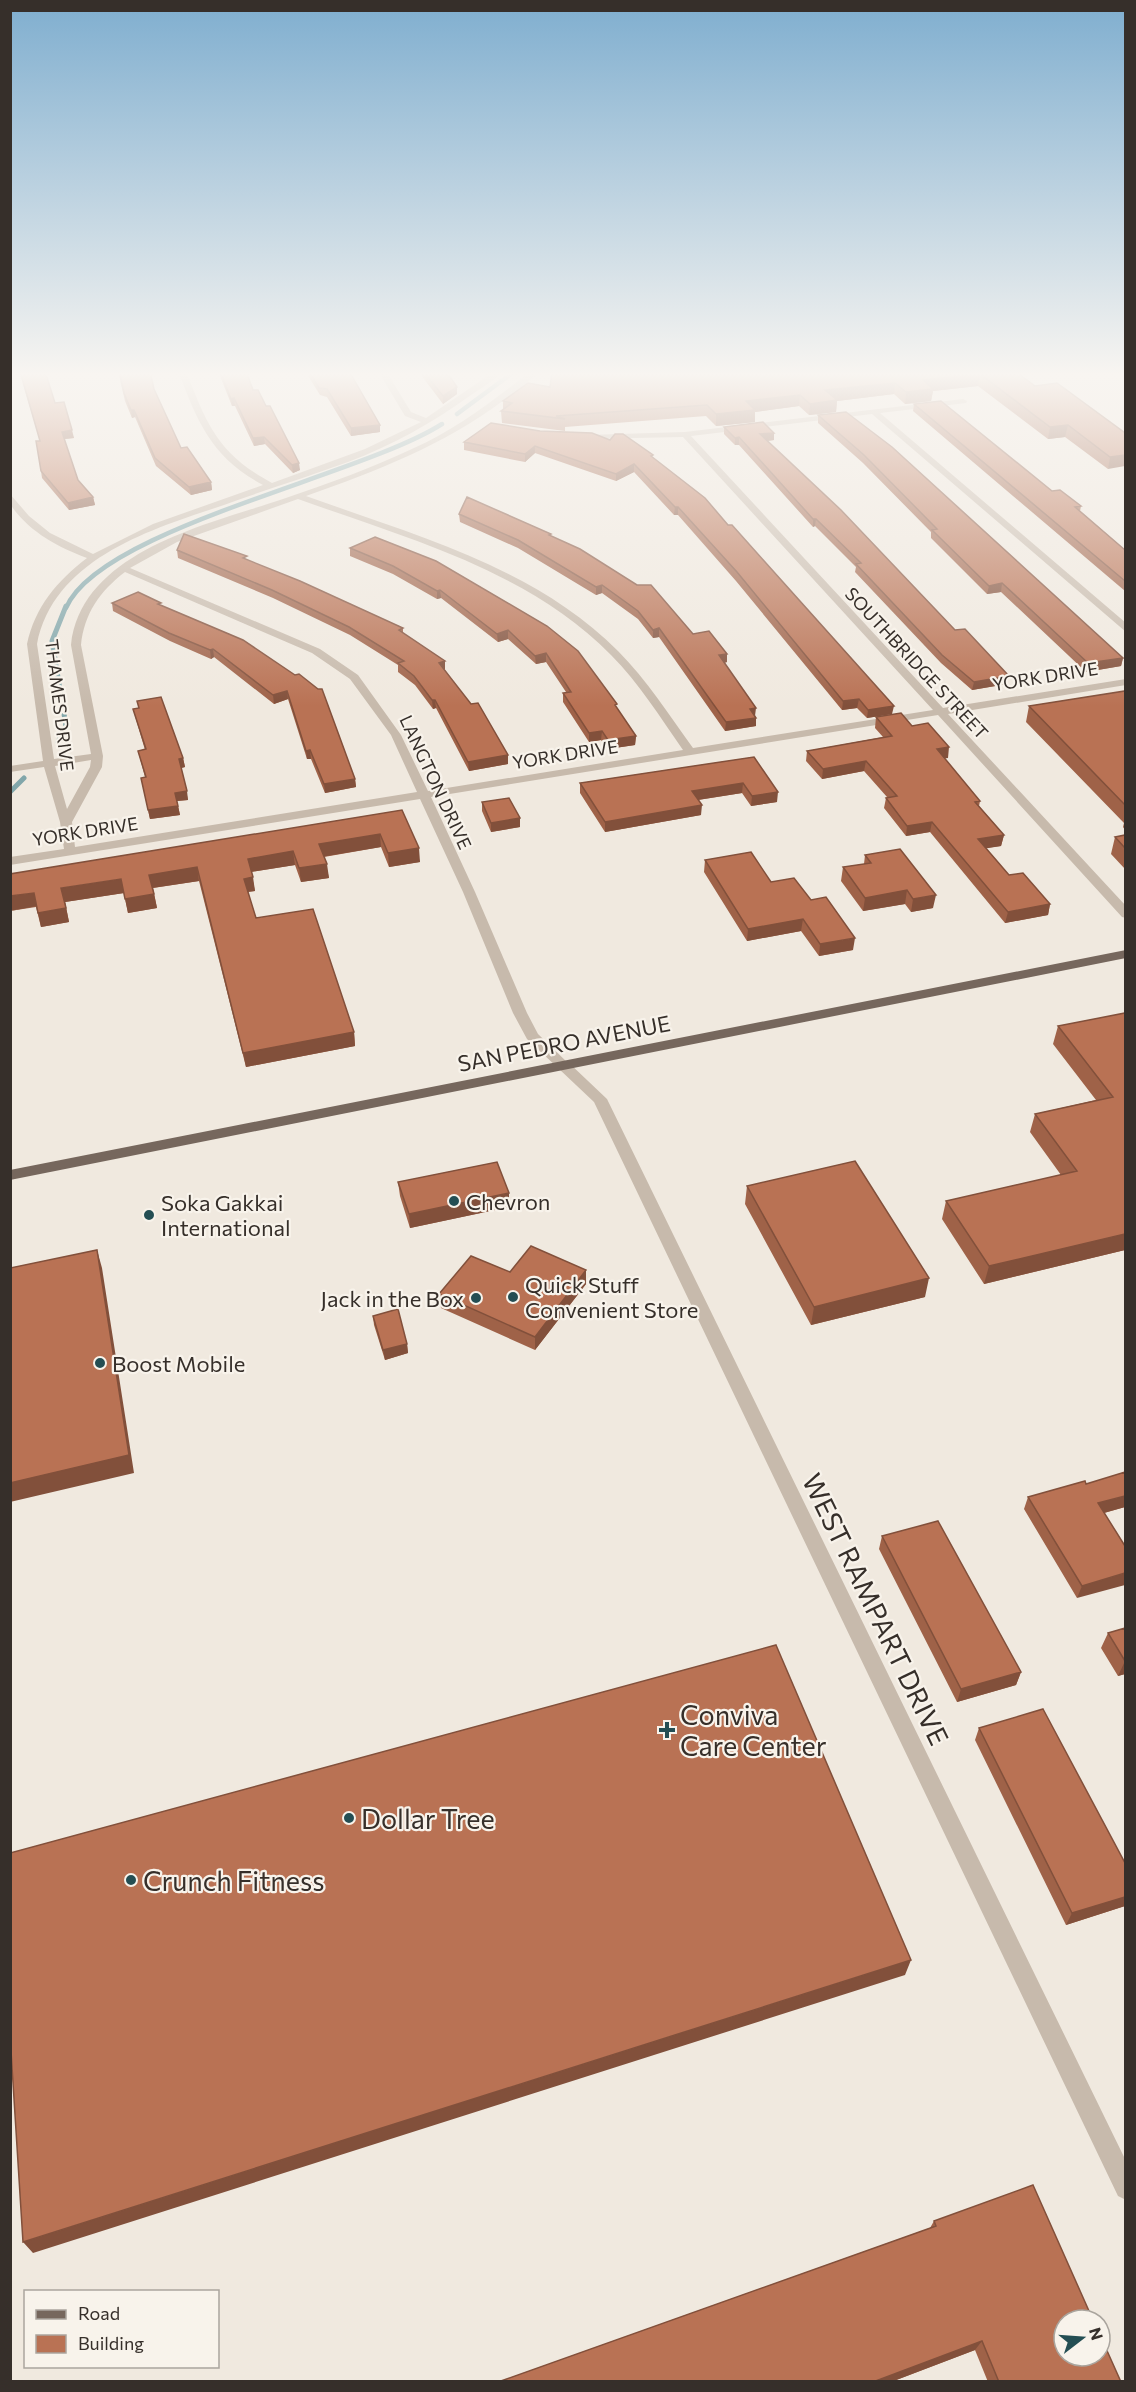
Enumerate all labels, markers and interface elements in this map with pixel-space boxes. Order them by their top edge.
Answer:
street label: SOUTHBRIDGE STREET [841,583,993,743]
street label: THAMES DRIVE [41,638,79,772]
street label: YORK DRIVE [991,657,1099,695]
street label: LANGTON DRIVE [395,711,477,853]
street label: YORK DRIVE [511,735,619,773]
street label: YORK DRIVE [31,812,139,850]
street label: SAN PEDRO AVENUE [455,1009,673,1077]
place label: Chevron [466,1188,550,1215]
place label: Soka Gakkai International [161,1189,291,1241]
marker: Chevron [447,1194,461,1208]
marker: Soka Gakkai International [142,1208,156,1222]
place label: Quick Stuff Convenient Store [525,1271,698,1323]
place label: Jack in the Box [321,1285,464,1312]
marker: Quick Stuff Convenient Store [506,1290,520,1304]
marker: Jack in the Box [469,1291,483,1305]
place label: Boost Mobile [112,1350,245,1377]
marker: Boost Mobile [93,1356,107,1370]
street label: WEST RAMPART DRIVE [796,1468,956,1750]
place label: Conviva Care Center [680,1698,827,1762]
marker: Conviva Care Center [658,1721,676,1739]
place label: Dollar Tree [361,1802,495,1835]
marker: Dollar Tree [342,1811,356,1825]
place label: Crunch Fitness [143,1864,325,1897]
marker: Crunch Fitness [124,1873,138,1887]
legend [24,2290,219,2368]
text: Road [78,2302,120,2324]
north arrow [1052,2308,1112,2368]
text: N [1086,2325,1108,2342]
text: Building [78,2332,144,2354]

